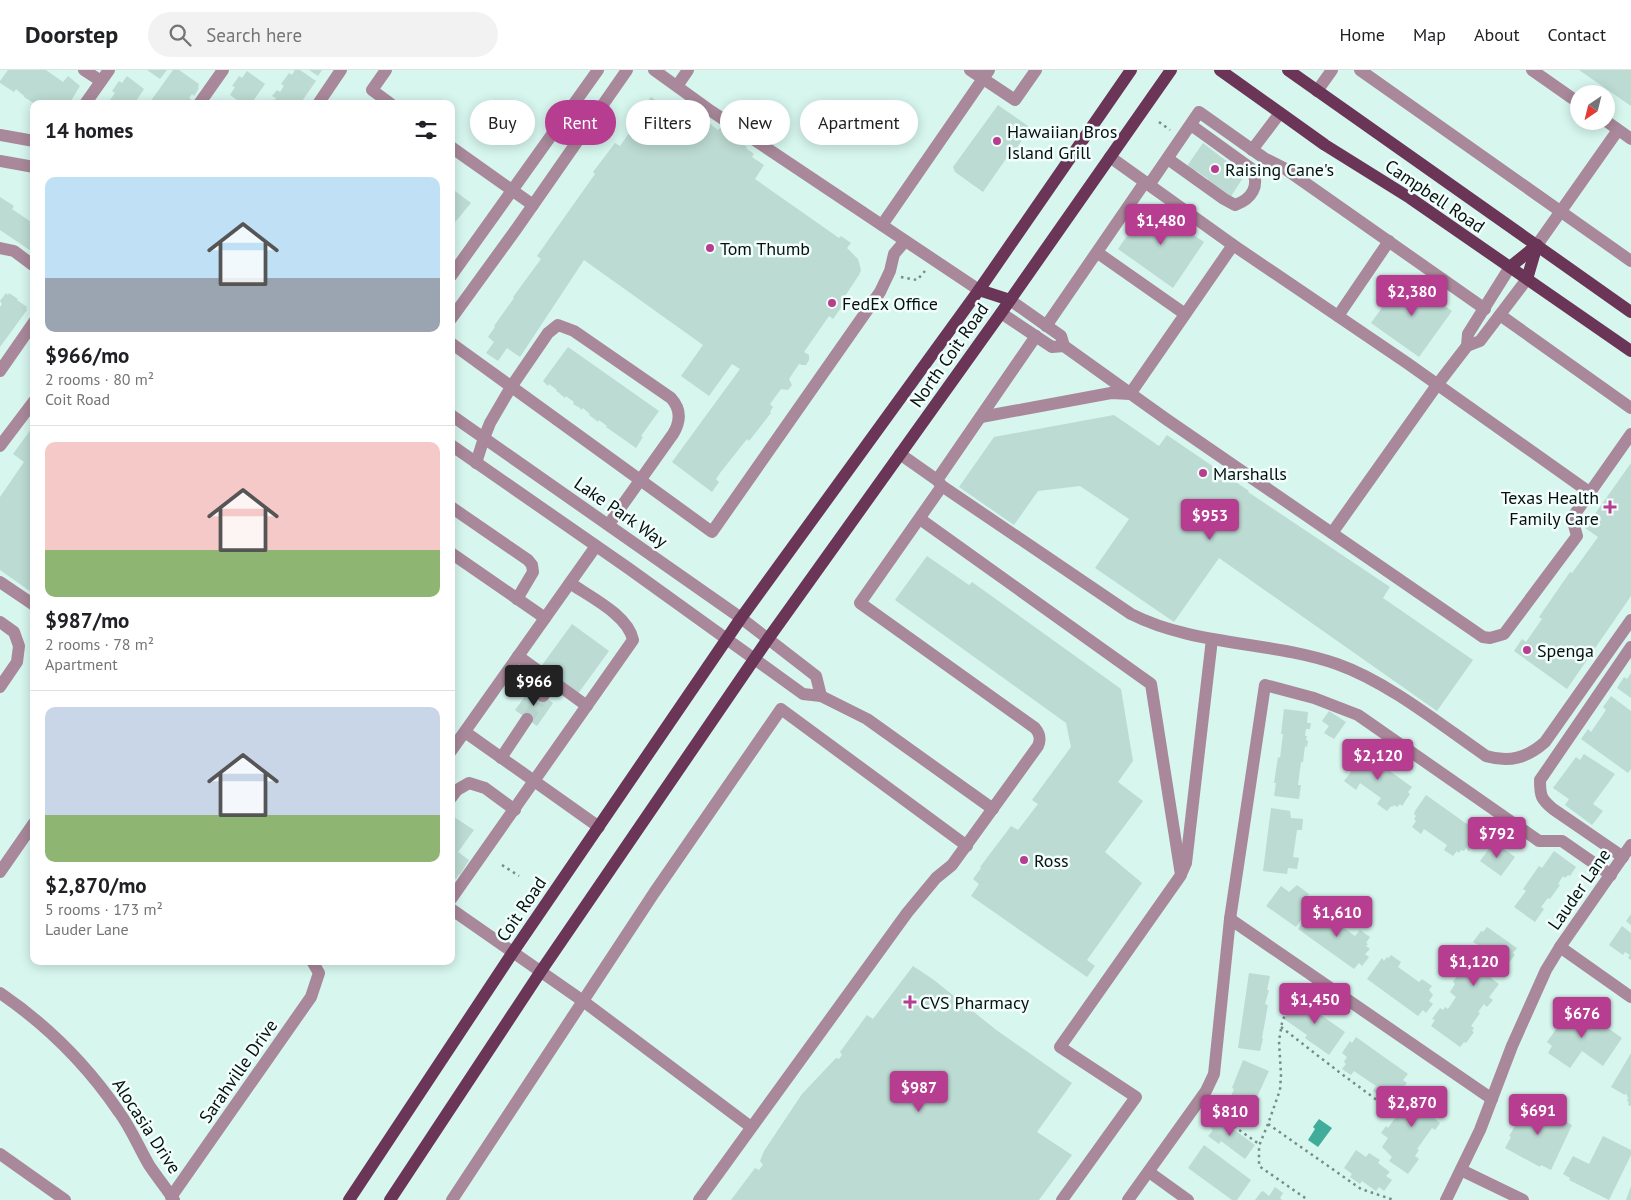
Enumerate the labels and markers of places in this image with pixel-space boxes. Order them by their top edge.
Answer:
place label: Hawaiian Bros Island Grill [1007,120,1117,164]
marker: Hawaiian Bros Island Grill [991,135,1003,147]
place label: Raising Cane's [1225,158,1334,181]
marker: Raising Cane's [1209,163,1221,175]
pin: $1,480 [1120,204,1202,246]
place label: Tom Thumb [720,237,810,260]
marker: Tom Thumb [704,242,716,254]
pin: $2,380 [1371,274,1453,317]
place label: FedEx Office [842,292,938,315]
marker: FedEx Office [826,297,838,309]
place label: Marshalls [1213,462,1287,485]
marker: Marshalls [1197,467,1209,479]
place label: Texas Health Family Care [1501,486,1599,530]
pin: $953 [1180,498,1240,541]
marker: Texas Health Family Care [1603,500,1617,514]
place label: Spenga [1537,639,1594,662]
marker: Spenga [1521,644,1533,656]
pin: $966 [504,664,564,707]
pin: $2,120 [1337,738,1419,781]
pin: $792 [1467,816,1527,859]
place label: Ross [1034,849,1069,872]
marker: Ross [1018,854,1030,866]
pin: $1,610 [1296,896,1378,938]
pin: $1,120 [1433,944,1515,987]
pin: $1,450 [1274,982,1356,1025]
place label: CVS Pharmacy [920,991,1030,1014]
marker: CVS Pharmacy [904,996,916,1008]
pin: $676 [1552,996,1612,1039]
pin: $987 [889,1070,949,1113]
pin: $2,870 [1371,1086,1453,1128]
pin: $810 [1200,1094,1260,1137]
pin: $691 [1508,1094,1568,1136]

